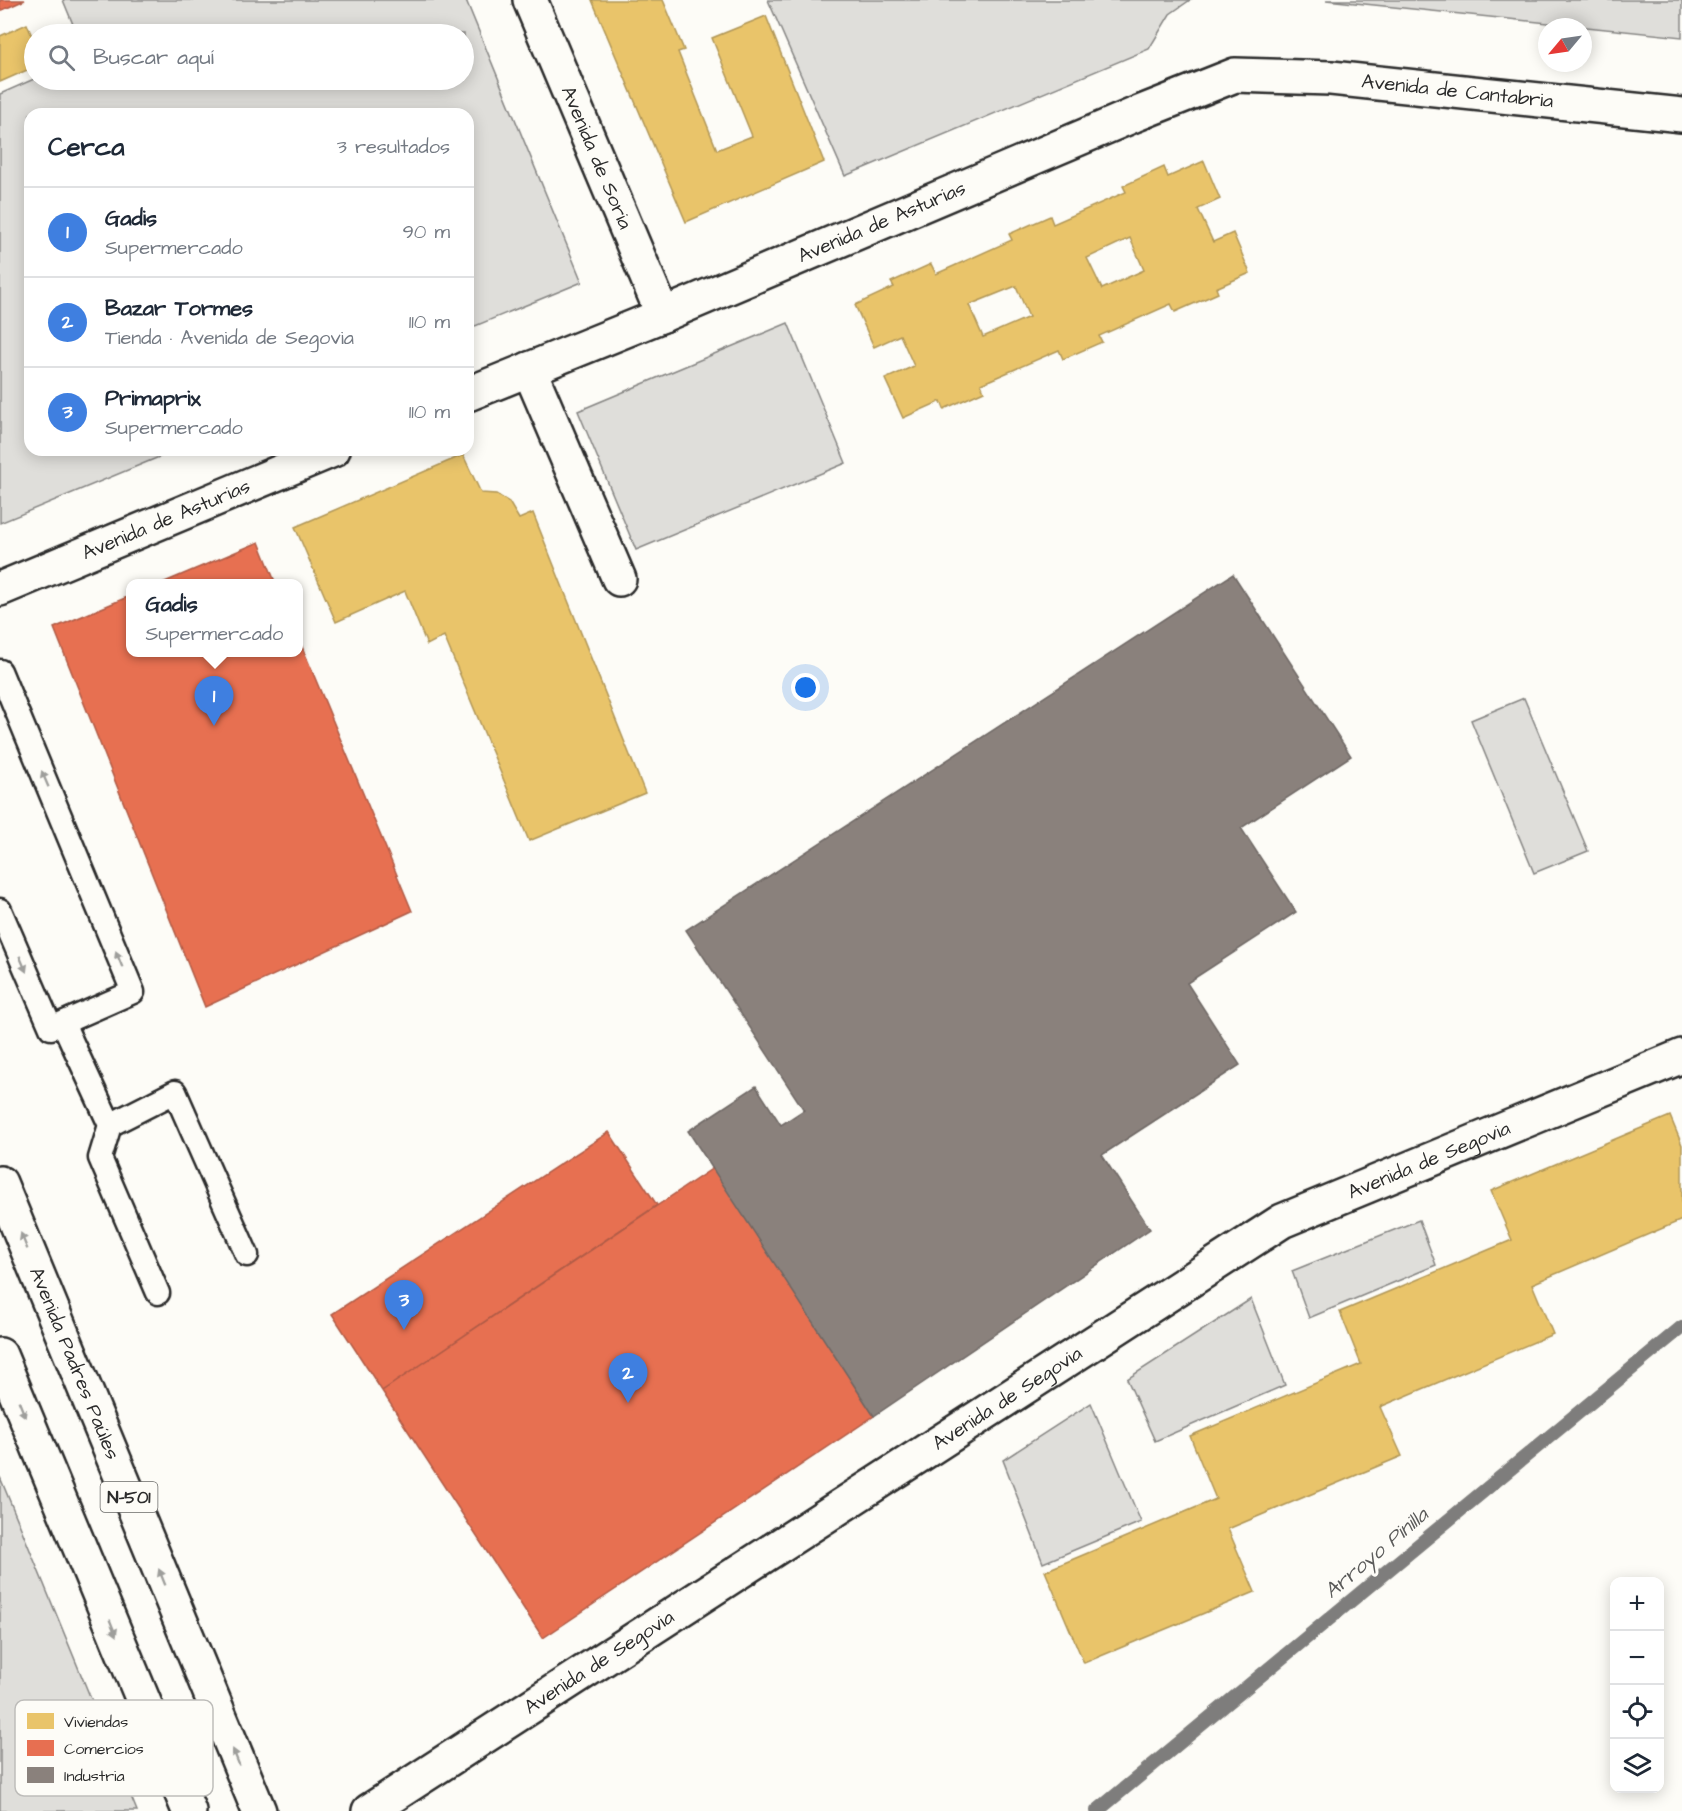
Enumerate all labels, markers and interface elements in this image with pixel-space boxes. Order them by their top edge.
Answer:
north arrow [1538,18,1592,72]
search box [24,24,474,90]
icon: search [45,41,78,74]
text: Buscar aquí [93,42,214,73]
street label: Avenida de Cantabria [1360,67,1555,115]
street label: Avenida de Soria [554,82,639,233]
text: Cerca [48,129,125,165]
text: 3 resultados [337,133,450,161]
street label: Avenida de Asturias [793,174,970,270]
text: Gadis [105,203,157,234]
text: 1 [66,218,69,246]
text: 90 m [402,218,450,246]
text: Supermercado [105,234,243,262]
text: Bazar Tormes [105,293,253,324]
text: 2 [62,308,73,336]
text: 110 m [409,308,450,336]
text: Tienda · Avenida de Segovia [105,324,354,352]
text: Primaprix [105,383,201,414]
text: 3 [62,398,73,426]
text: 110 m [409,398,450,426]
text: Supermercado [105,414,243,442]
street label: Avenida de Asturias [78,472,255,567]
popup [126,579,303,657]
text: Gadis [146,589,198,620]
text: Supermercado [146,620,283,648]
your location [791,673,820,702]
pin: 1 [194,676,234,726]
one-way arrow [40,770,49,788]
one-way arrow [114,950,124,968]
one-way arrow [18,955,28,973]
street label: Avenida de Segovia [1343,1114,1514,1206]
one-way arrow [19,1232,28,1250]
street label: Avenida Padres Paúles [22,1263,127,1464]
pin: 3 [384,1280,424,1330]
street label: Avenida de Segovia [927,1340,1088,1457]
pin: 2 [608,1354,648,1403]
one-way arrow [18,1400,27,1418]
road number: N-501 [100,1482,158,1512]
water label: Arroyo Pinilla [1318,1500,1436,1606]
one-way arrow [157,1567,167,1585]
map controls [1610,1577,1664,1793]
button: + [1610,1577,1664,1631]
street label: Avenida de Segovia [519,1603,680,1721]
one-way arrow [109,1619,118,1637]
button: − [1610,1631,1664,1685]
button: locate [1610,1685,1664,1739]
legend [15,1700,213,1796]
text: Viviendas [64,1711,128,1733]
text: Comercios [64,1738,144,1760]
button: layers [1610,1739,1664,1793]
one-way arrow [231,1748,240,1766]
text: Industria [64,1765,125,1787]

